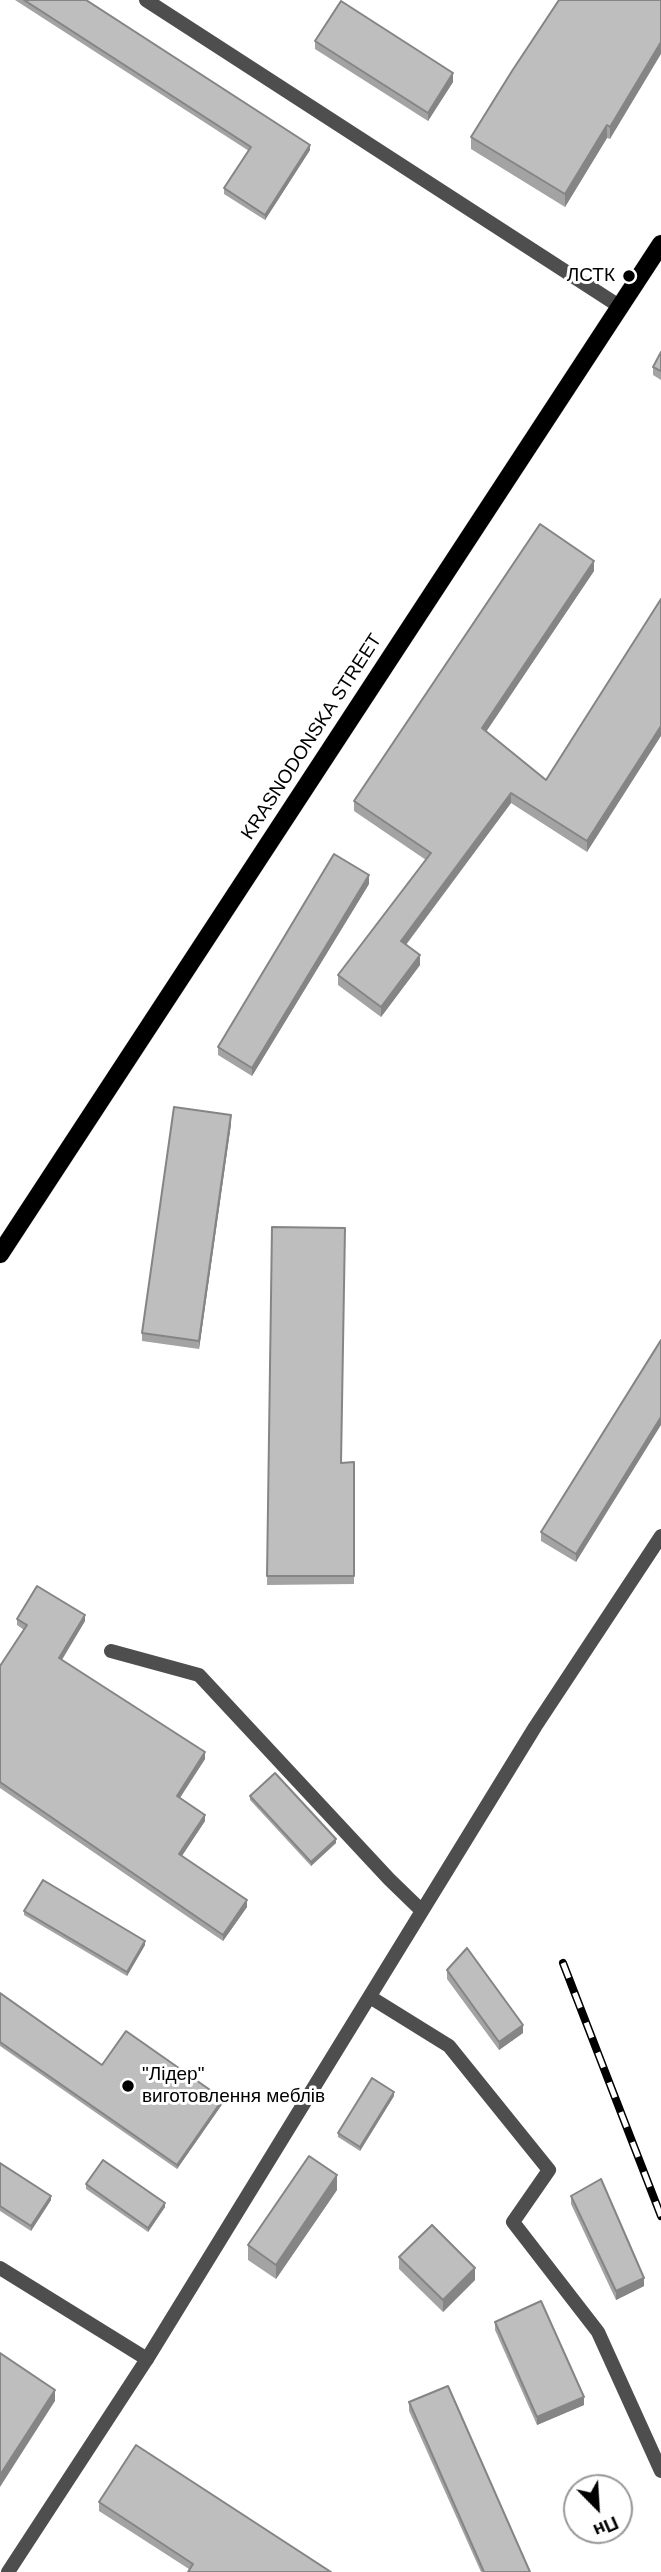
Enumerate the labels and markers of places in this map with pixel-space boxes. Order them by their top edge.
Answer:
place label: ЛСТК [567,265,615,287]
marker: ЛСТК [621,268,637,284]
place label: "Лідер" виготовлення меблів [142,2064,325,2108]
marker: "Лідер" виготовлення меблів [120,2078,136,2094]

